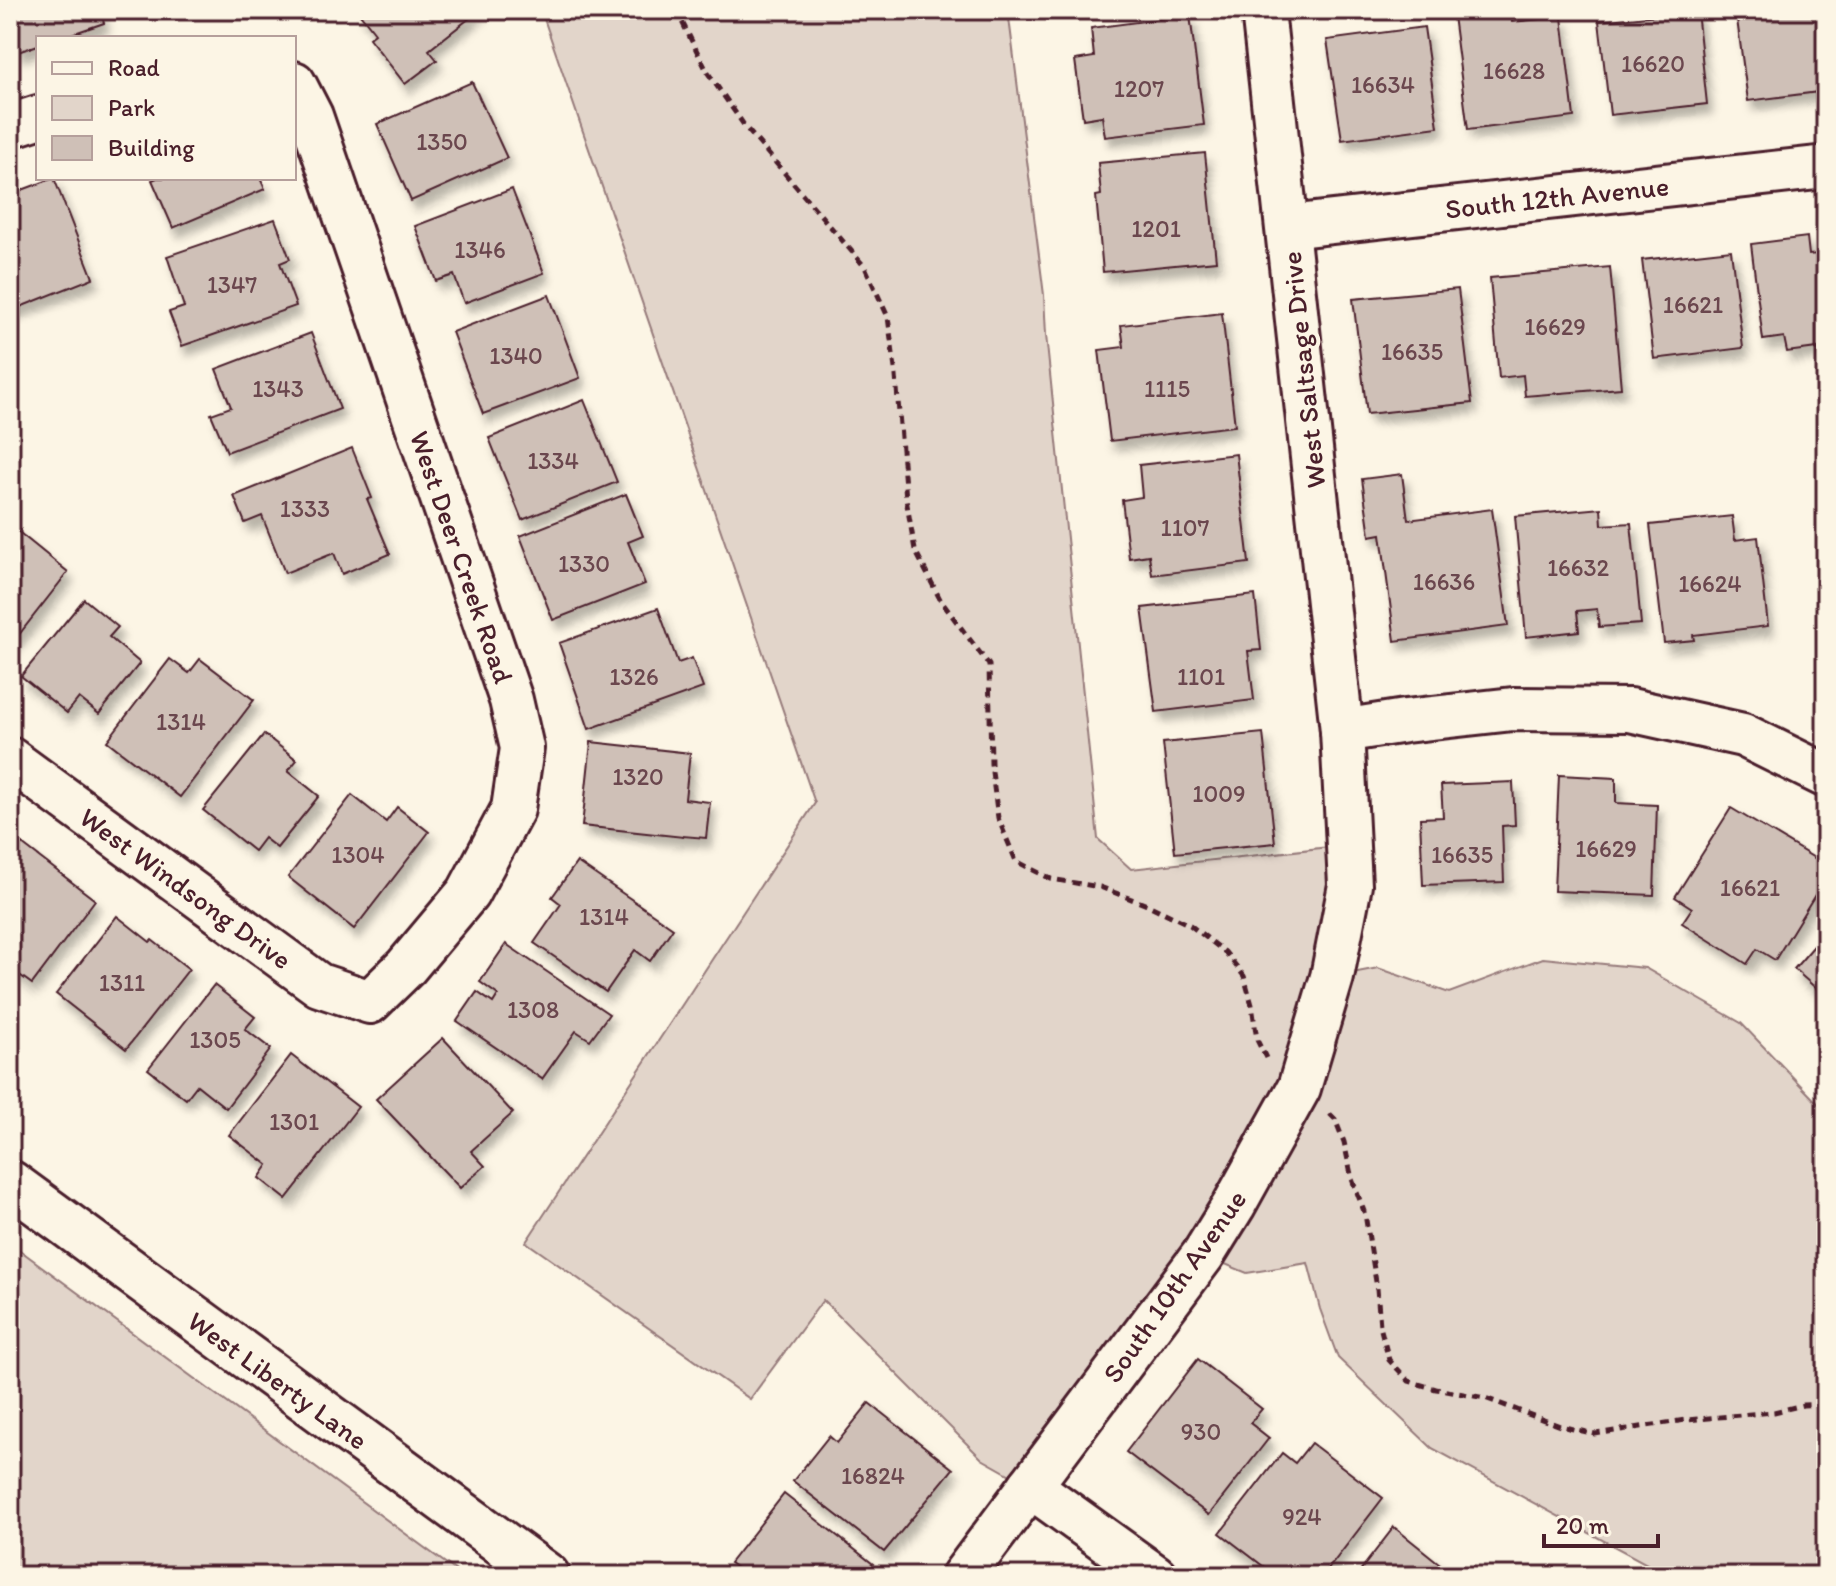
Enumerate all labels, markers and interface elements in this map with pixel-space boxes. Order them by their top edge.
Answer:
legend [36,36,296,180]
house number: 16620 [1621,49,1685,78]
text: Road [108,53,160,82]
house number: 16628 [1483,56,1545,85]
house number: 16634 [1351,70,1415,99]
house number: 1207 [1114,74,1164,103]
text: Park [108,93,155,122]
house number: 1350 [416,127,468,156]
text: Building [108,133,195,162]
street label: South 12th Avenue [1443,168,1671,226]
house number: 1201 [1131,214,1181,243]
house number: 1346 [454,235,506,264]
street label: West Saltsage Drive [1274,250,1332,490]
house number: 1347 [207,270,257,299]
house number: 16621 [1663,290,1723,319]
house number: 16629 [1524,312,1586,341]
house number: 16635 [1381,337,1443,366]
house number: 1340 [489,341,543,370]
house number: 1343 [252,374,304,403]
house number: 1115 [1144,374,1190,403]
street label: West Deer Creek Road [403,426,521,688]
house number: 1334 [527,446,579,475]
house number: 1333 [280,494,330,523]
house number: 1107 [1161,513,1210,542]
house number: 1330 [558,549,610,578]
house number: 16632 [1547,553,1609,582]
house number: 16636 [1413,567,1475,596]
house number: 16624 [1678,569,1742,598]
house number: 1326 [609,662,659,691]
house number: 1101 [1177,662,1225,691]
house number: 1314 [156,707,206,736]
house number: 1320 [612,762,664,791]
house number: 1009 [1192,779,1246,808]
street label: West Windsong Drive [73,800,299,976]
house number: 16629 [1575,834,1637,863]
house number: 1304 [331,840,385,869]
house number: 16635 [1431,840,1493,869]
house number: 16621 [1720,873,1780,902]
house number: 1314 [579,902,629,931]
house number: 1311 [99,968,145,997]
house number: 1308 [507,995,559,1024]
house number: 1305 [189,1025,241,1054]
house number: 1301 [269,1107,319,1136]
street label: South 10th Avenue [1095,1183,1253,1389]
street label: West Liberty Lane [181,1303,375,1457]
house number: 930 [1181,1417,1221,1446]
house number: 16824 [841,1461,905,1490]
scale bar [1544,1498,1658,1548]
house number: 924 [1282,1502,1322,1531]
text: 20 m [1556,1511,1609,1540]

